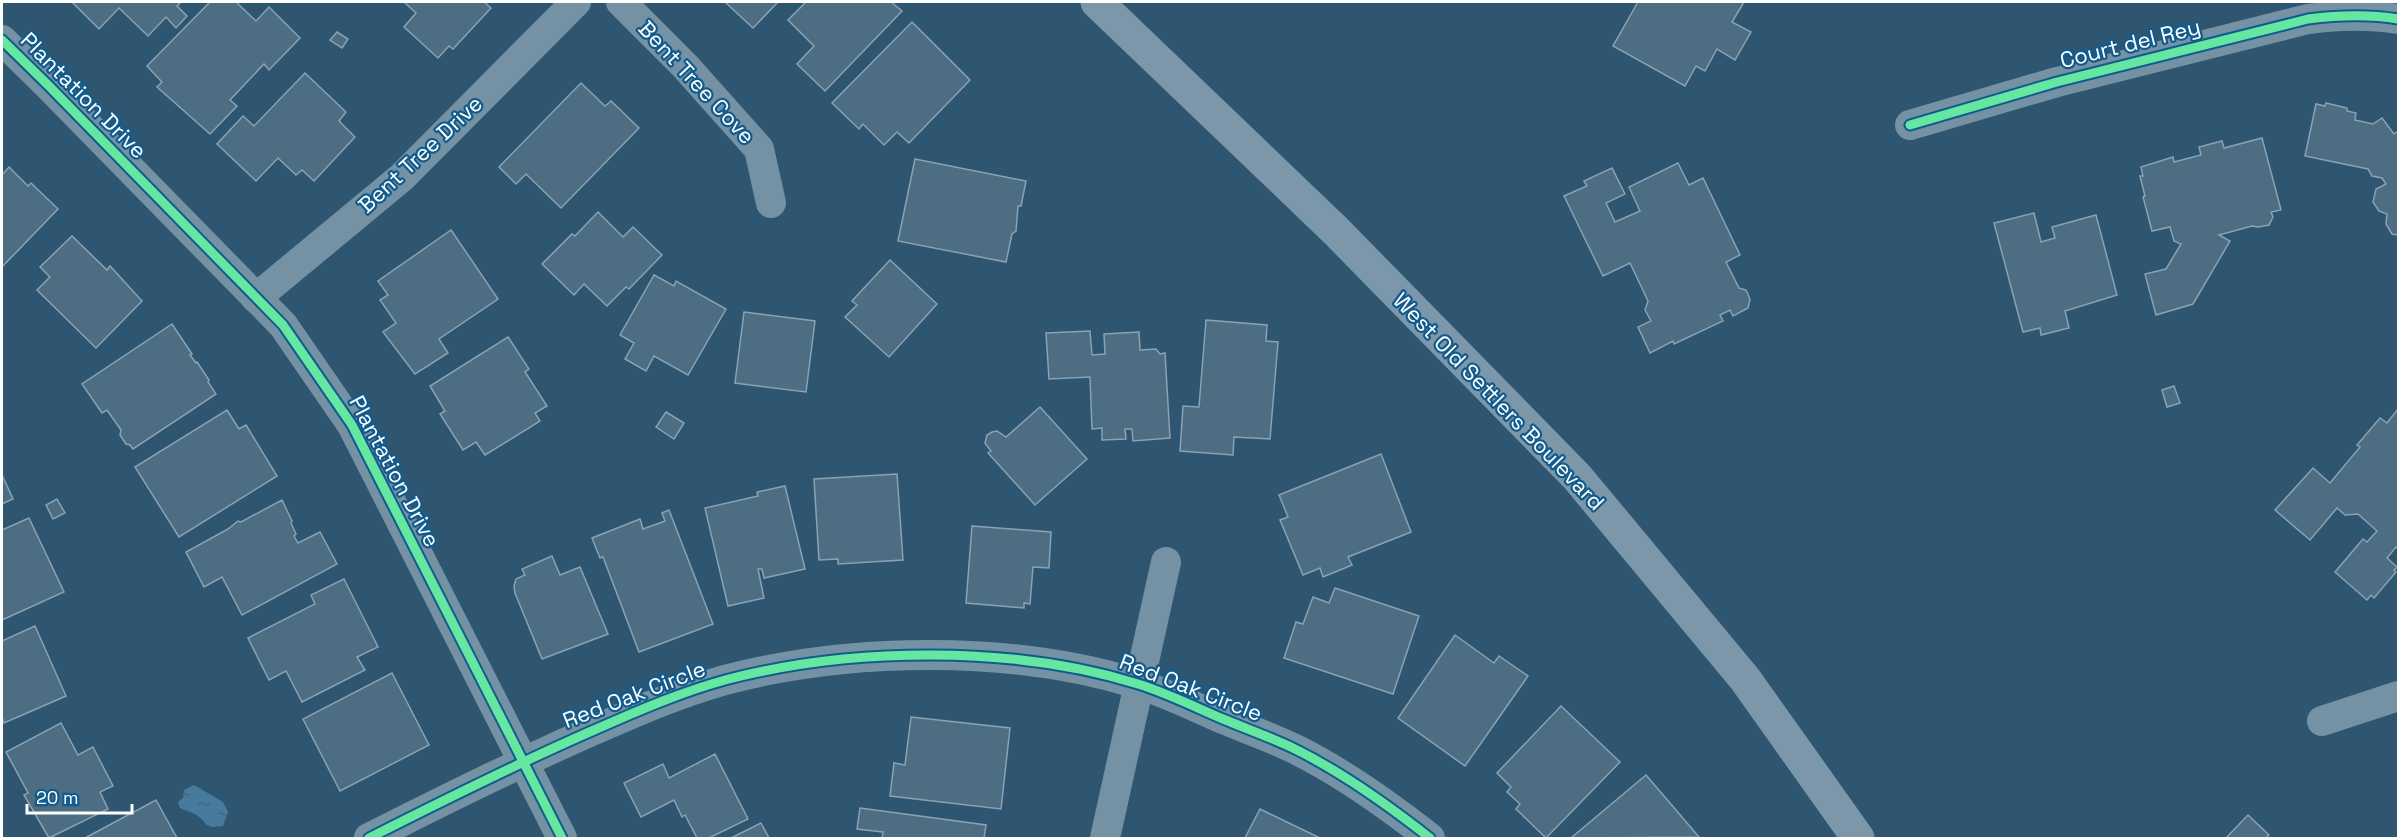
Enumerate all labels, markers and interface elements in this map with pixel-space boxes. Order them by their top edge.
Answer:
street label: Court del Rey [2057,12,2203,74]
street label: Bent Tree Cove [633,14,761,150]
street label: Plantation Drive [15,26,153,164]
street label: Bent Tree Drive [352,89,488,219]
street label: West Old Settlers Boulevard [1387,286,1611,516]
street label: Plantation Drive [343,391,447,551]
street label: Red Oak Circle [1116,647,1266,727]
street label: Red Oak Circle [559,654,709,734]
scale bar [27,777,132,815]
text: 20 m [36,786,79,809]

